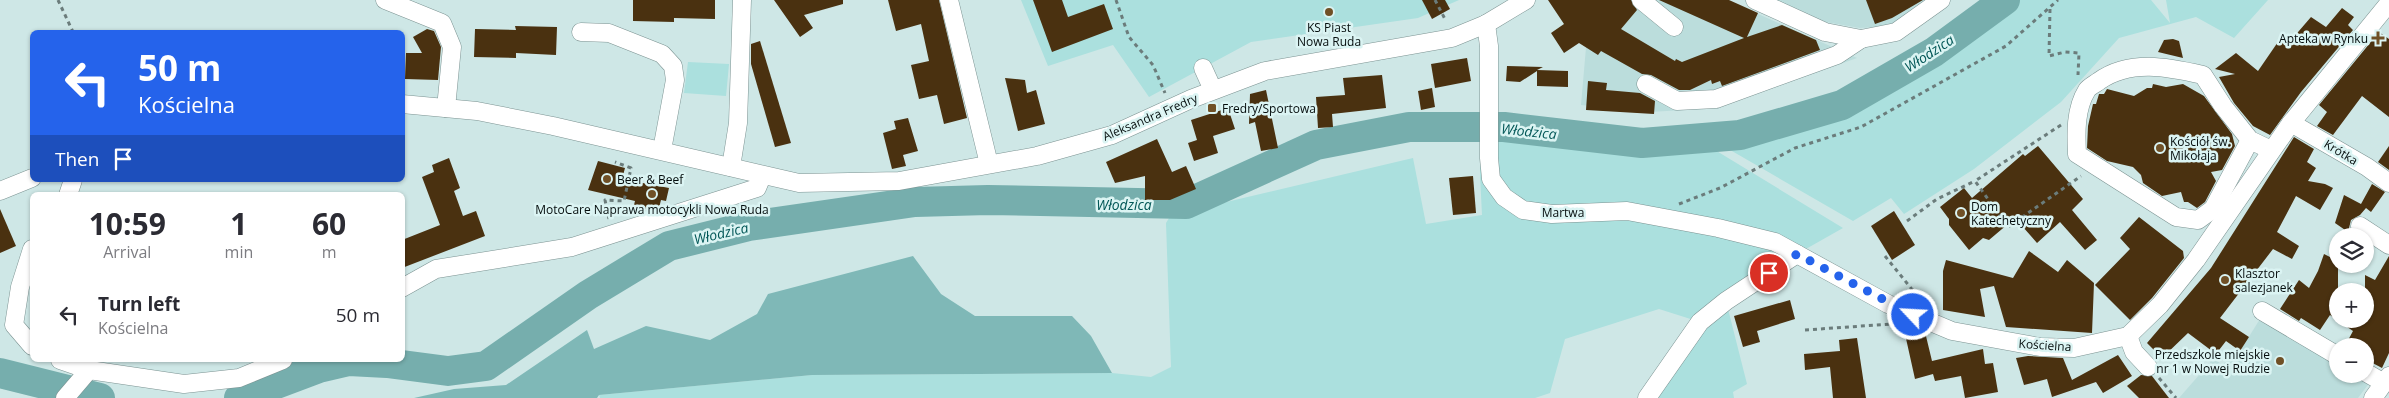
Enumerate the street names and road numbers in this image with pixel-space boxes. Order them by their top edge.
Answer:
street label: Aleksandra Fredry [1100,89,1201,145]
street label: Krótka [2321,135,2361,169]
street label: Martwa [1542,204,1584,221]
street label: Kościelna [2018,335,2072,355]

